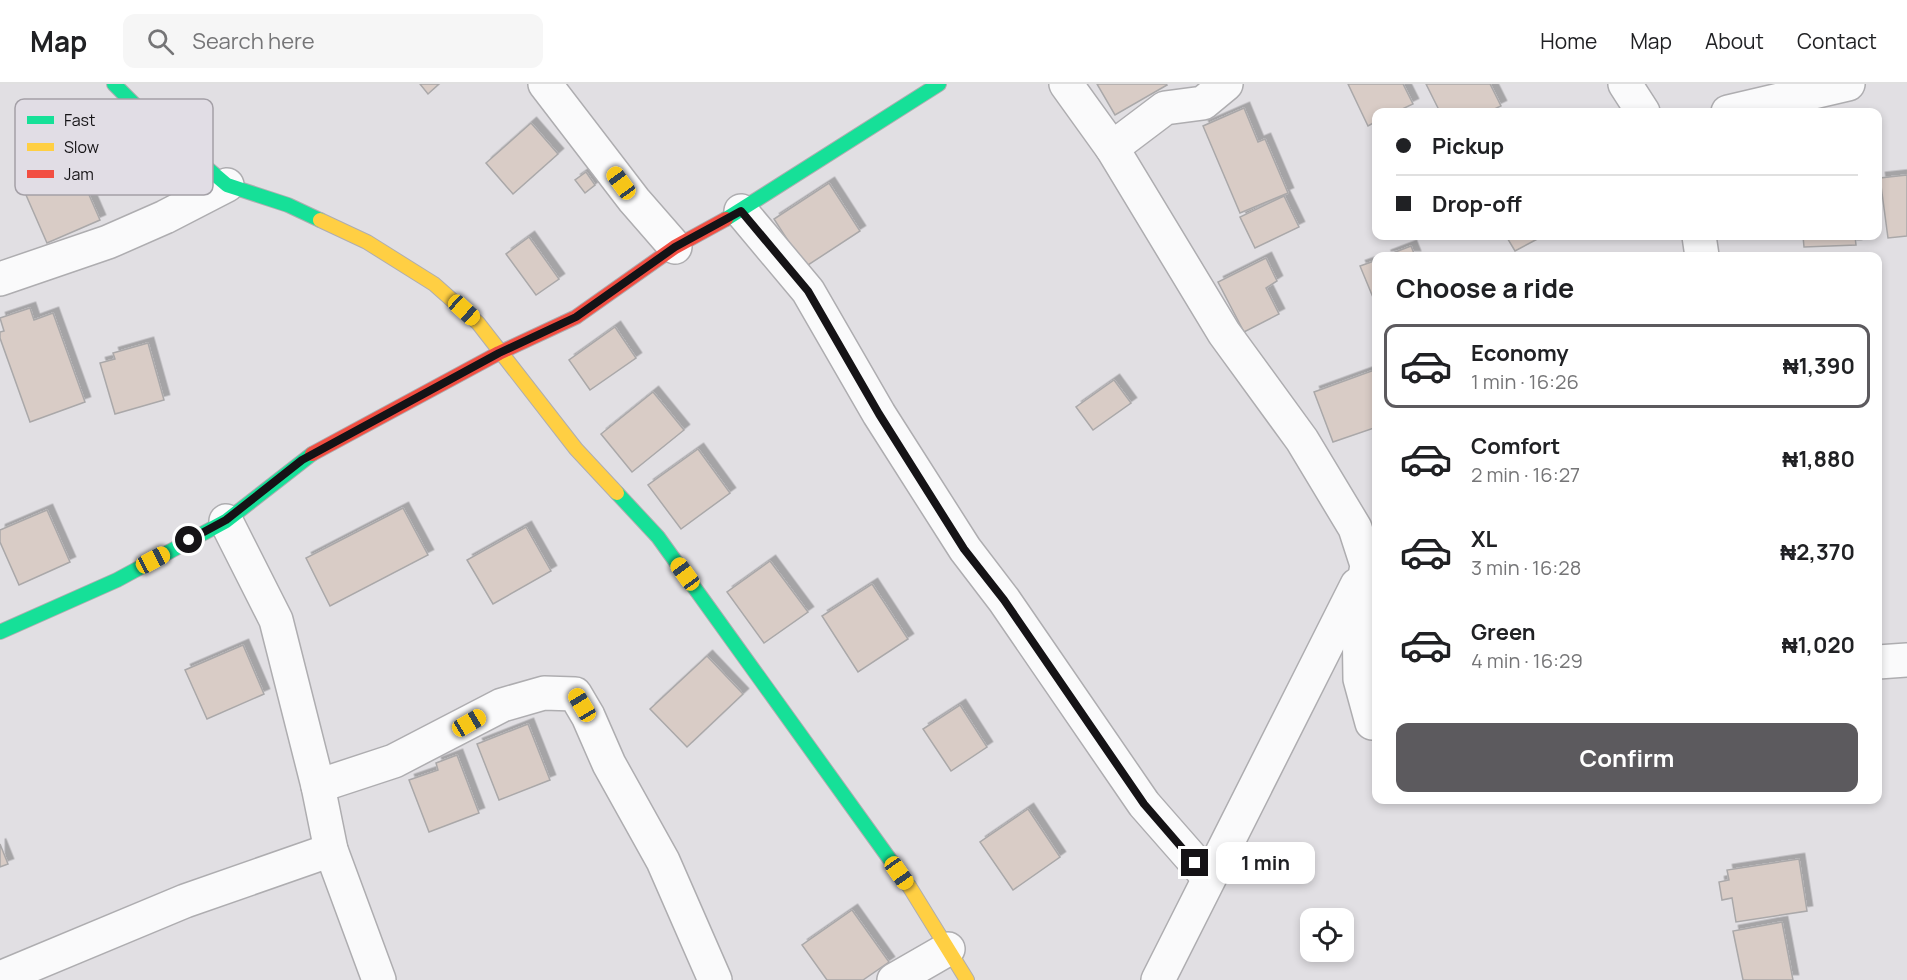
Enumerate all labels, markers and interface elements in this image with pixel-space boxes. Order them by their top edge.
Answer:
search box [123,14,543,68]
text: Map [30,22,87,60]
icon: search [144,25,177,58]
text: Search here [192,26,315,56]
text: Home [1540,27,1597,55]
text: Map [1630,27,1672,55]
text: About [1705,27,1764,55]
text: Contact [1797,27,1877,55]
legend [15,99,213,195]
text: Fast [64,109,95,131]
text: Pickup [1432,131,1504,161]
text: Slow [64,136,99,158]
text: Jam [64,163,94,185]
car [603,163,639,203]
text: Drop-off [1432,189,1522,219]
text: Choose a ride [1396,269,1574,306]
car [445,291,483,329]
text: Economy [1471,338,1569,368]
icon: car [1399,339,1453,393]
text: ₦1,390 [1783,351,1855,381]
text: 1 min · 16:26 [1471,368,1579,395]
text: Comfort [1471,431,1560,461]
icon: car [1399,432,1453,486]
text: ₦1,880 [1782,444,1855,474]
text: 2 min · 16:27 [1471,461,1580,488]
text: XL [1471,524,1497,554]
icon: car [1399,525,1453,579]
route start [175,526,202,553]
text: ₦2,370 [1780,537,1855,567]
car [133,544,173,576]
car [667,554,703,594]
text: 3 min · 16:28 [1471,554,1581,581]
text: Green [1471,617,1536,647]
icon: car [1399,618,1453,672]
text: ₦1,020 [1782,630,1855,660]
text: 4 min · 16:29 [1471,647,1583,674]
car [565,685,599,725]
car [449,706,489,740]
button: Confirm [1396,723,1858,792]
callout: 1 min [1216,842,1315,884]
route end [1181,849,1208,876]
text: 1 min [1241,849,1290,876]
car [881,853,917,893]
map controls [1300,908,1354,962]
button: locate [1300,908,1354,962]

